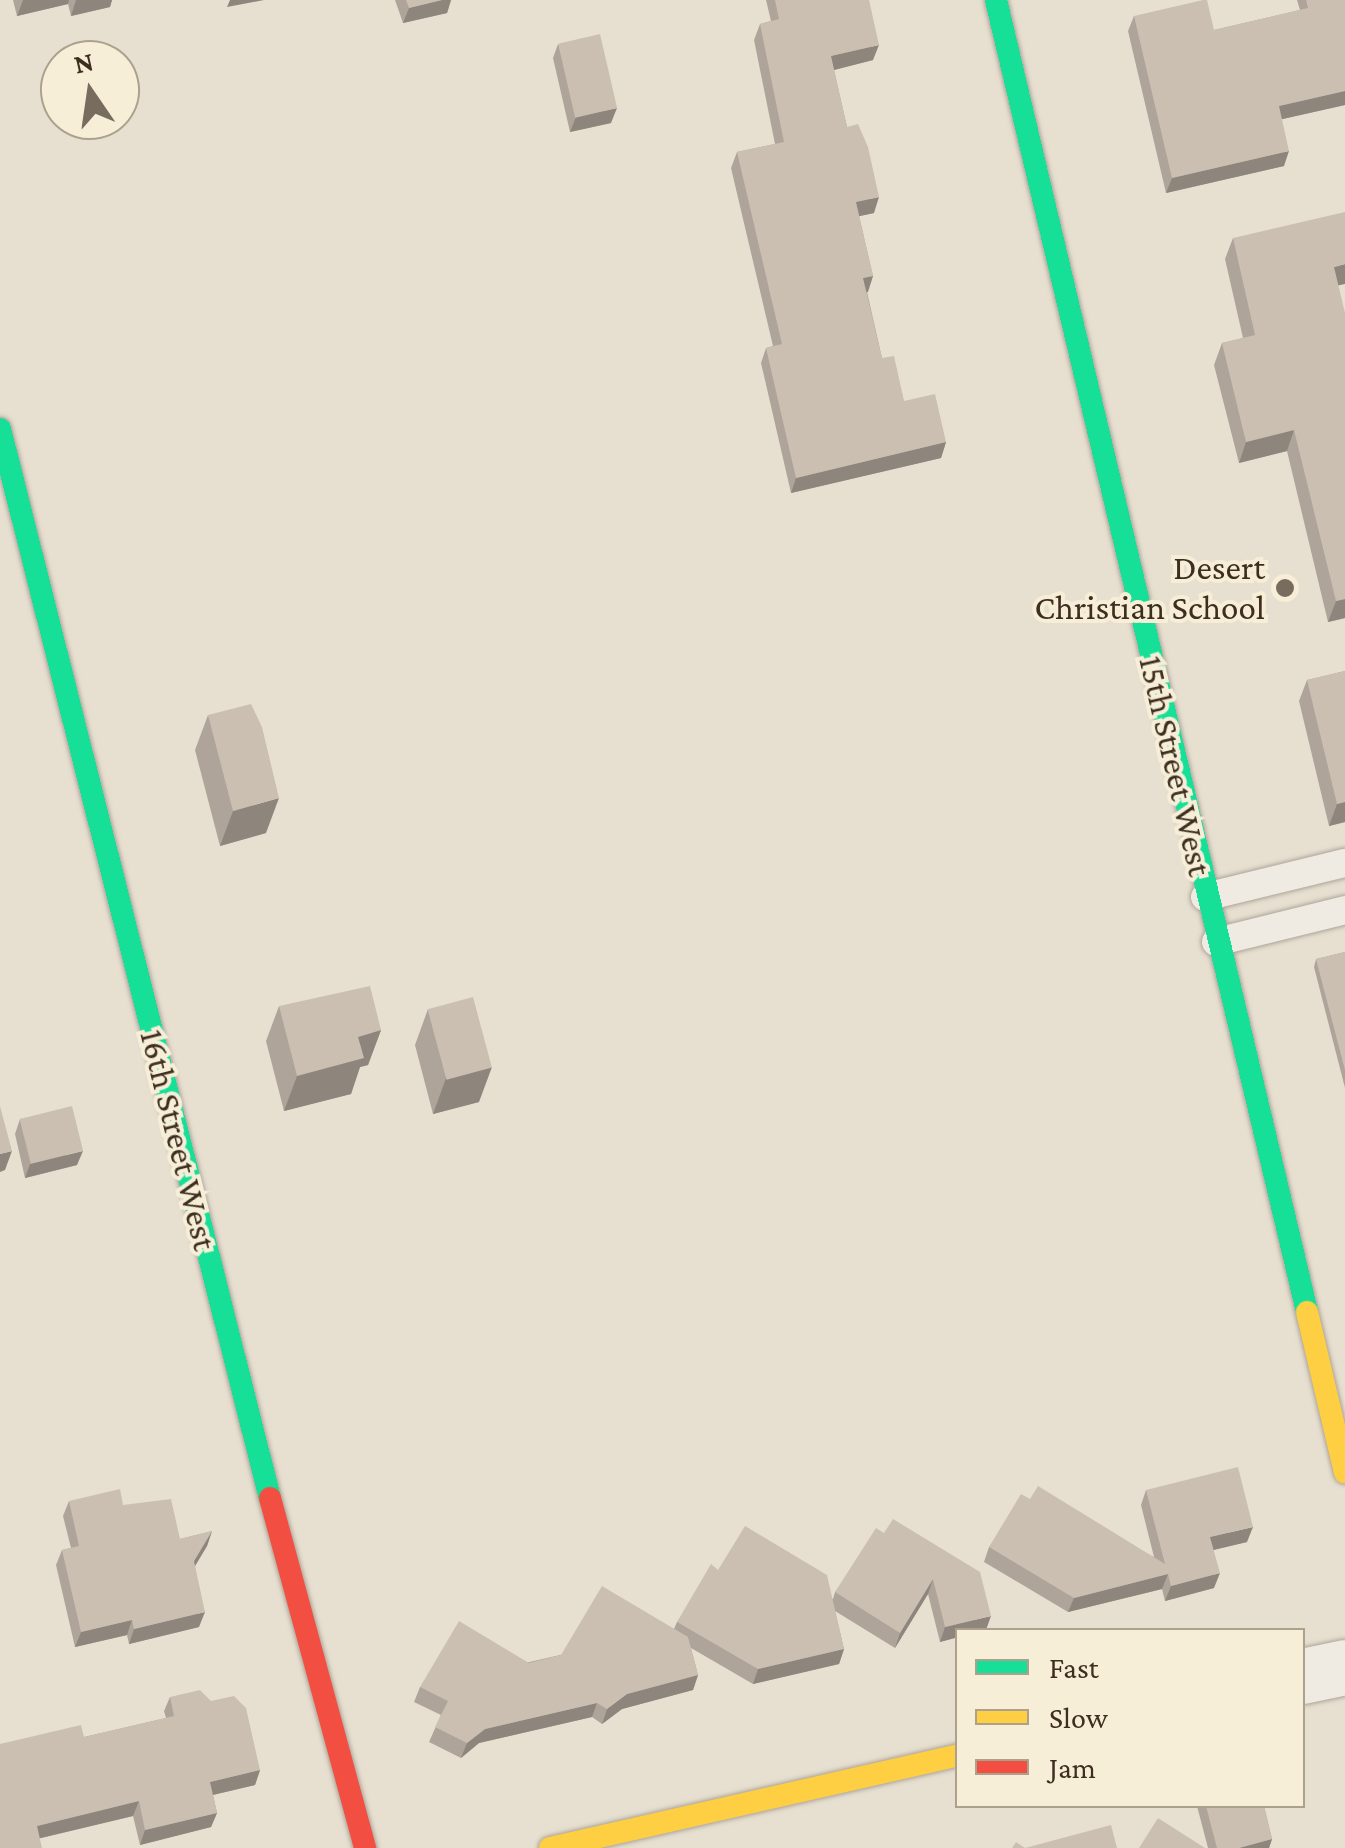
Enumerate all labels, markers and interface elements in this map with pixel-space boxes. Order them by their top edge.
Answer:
north arrow [40,40,140,140]
text: N [71,45,96,79]
place label: Desert Christian School [1034,547,1265,629]
marker: Desert Christian School [1274,577,1296,599]
street label: 15th Street West [1129,652,1221,880]
street label: 16th Street West [130,1025,226,1255]
legend [955,1628,1305,1808]
text: Fast [1049,1651,1099,1684]
text: Slow [1049,1701,1108,1734]
text: Jam [1049,1751,1096,1784]

